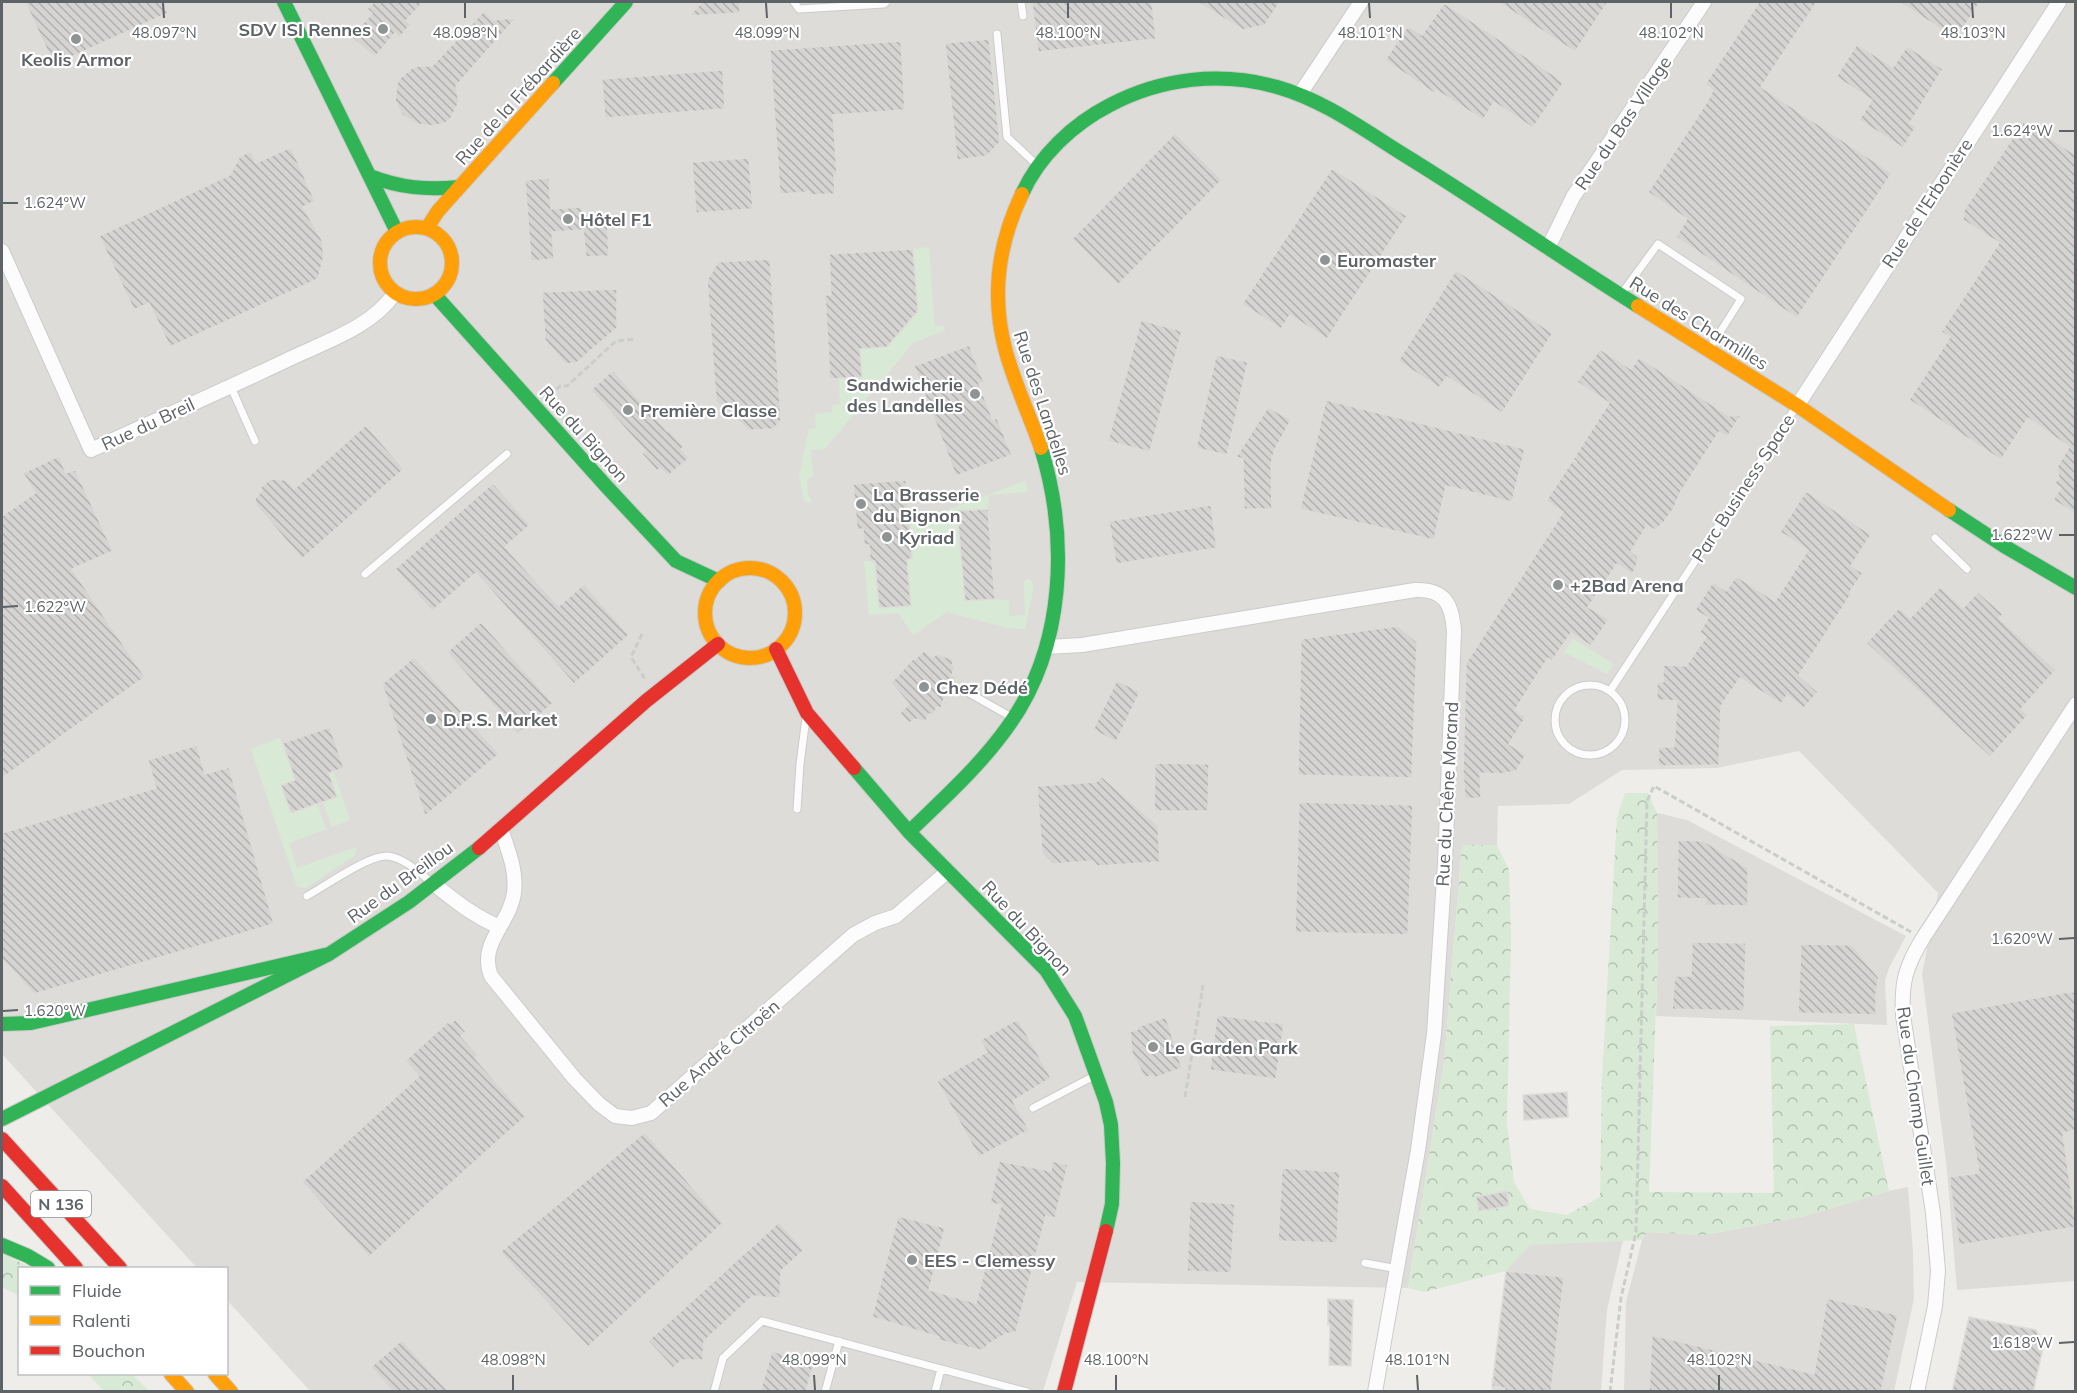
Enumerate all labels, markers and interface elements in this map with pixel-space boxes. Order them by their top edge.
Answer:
place label: SDV ISI Rennes [238,18,371,41]
marker: SDV ISI Rennes [376,22,390,36]
street label: Rue de la Frébardière [450,22,586,170]
text: 48.097°N [131,23,197,42]
text: 48.098°N [432,23,498,42]
text: 48.099°N [734,23,800,42]
text: 48.100°N [1035,23,1101,42]
text: 48.101°N [1337,23,1403,42]
text: 48.102°N [1638,23,1704,42]
text: 48.103°N [1940,23,2006,42]
marker: Keolis Armor [69,32,83,46]
place label: Keolis Armor [21,48,132,71]
street label: Rue du Bas Village [1570,52,1676,194]
text: 1.624°W [1991,121,2053,140]
street label: Rue de l'Erbonière [1877,134,1977,272]
text: 1.624°W [24,193,86,212]
place label: Hôtel F1 [580,208,652,231]
marker: Hôtel F1 [561,212,575,226]
place label: Euromaster [1337,249,1437,272]
marker: Euromaster [1318,253,1332,267]
street label: Rue des Charmilles [1625,271,1773,375]
street label: Rue des Landelles [1009,328,1077,478]
place label: Sandwicherie des Landelles [846,373,963,417]
street label: Rue du Bignon [535,381,633,487]
marker: Sandwicherie des Landelles [968,387,982,401]
street label: Rue du Breil [98,392,198,456]
place label: Première Classe [640,399,777,422]
marker: Première Classe [621,403,635,417]
street label: Parc Business Space [1686,410,1800,566]
place label: La Brasserie du Bignon [873,483,979,527]
marker: La Brasserie du Bignon [854,497,868,511]
text: 1.622°W [1991,525,2053,544]
place label: Kyriad [899,526,954,549]
marker: Kyriad [880,530,894,544]
place label: +2Bad Arena [1570,574,1684,597]
marker: +2Bad Arena [1551,578,1565,592]
text: 1.622°W [24,597,86,616]
place label: Chez Dédé [936,676,1028,699]
marker: Chez Dédé [917,680,931,694]
street label: Rue du Chêne Morand [1431,701,1463,887]
place label: D.P.S. Market [443,708,557,731]
marker: D.P.S. Market [424,712,438,726]
street label: Rue du Breillou [343,836,457,928]
street label: Rue du Bignon [977,876,1077,980]
text: 1.620°W [1991,929,2053,948]
street label: Rue André Citroën [654,994,784,1112]
text: 1.620°W [24,1001,86,1020]
street label: Rue du Champ Guillet [1892,1005,1940,1187]
place label: Le Garden Park [1165,1036,1299,1059]
marker: Le Garden Park [1146,1040,1160,1054]
road number: N 136 [31,1191,91,1217]
place label: EES - Clemessy [924,1249,1055,1272]
marker: EES - Clemessy [905,1253,919,1267]
legend [18,1267,228,1375]
text: Fluide [72,1279,122,1302]
text: Ralenti [72,1309,130,1332]
text: 1.618°W [1991,1333,2053,1352]
text: Bouchon [72,1339,145,1362]
text: 48.098°N [480,1350,546,1369]
text: 48.099°N [781,1350,847,1369]
text: 48.100°N [1083,1350,1149,1369]
text: 48.101°N [1384,1350,1450,1369]
text: 48.102°N [1686,1350,1752,1369]

